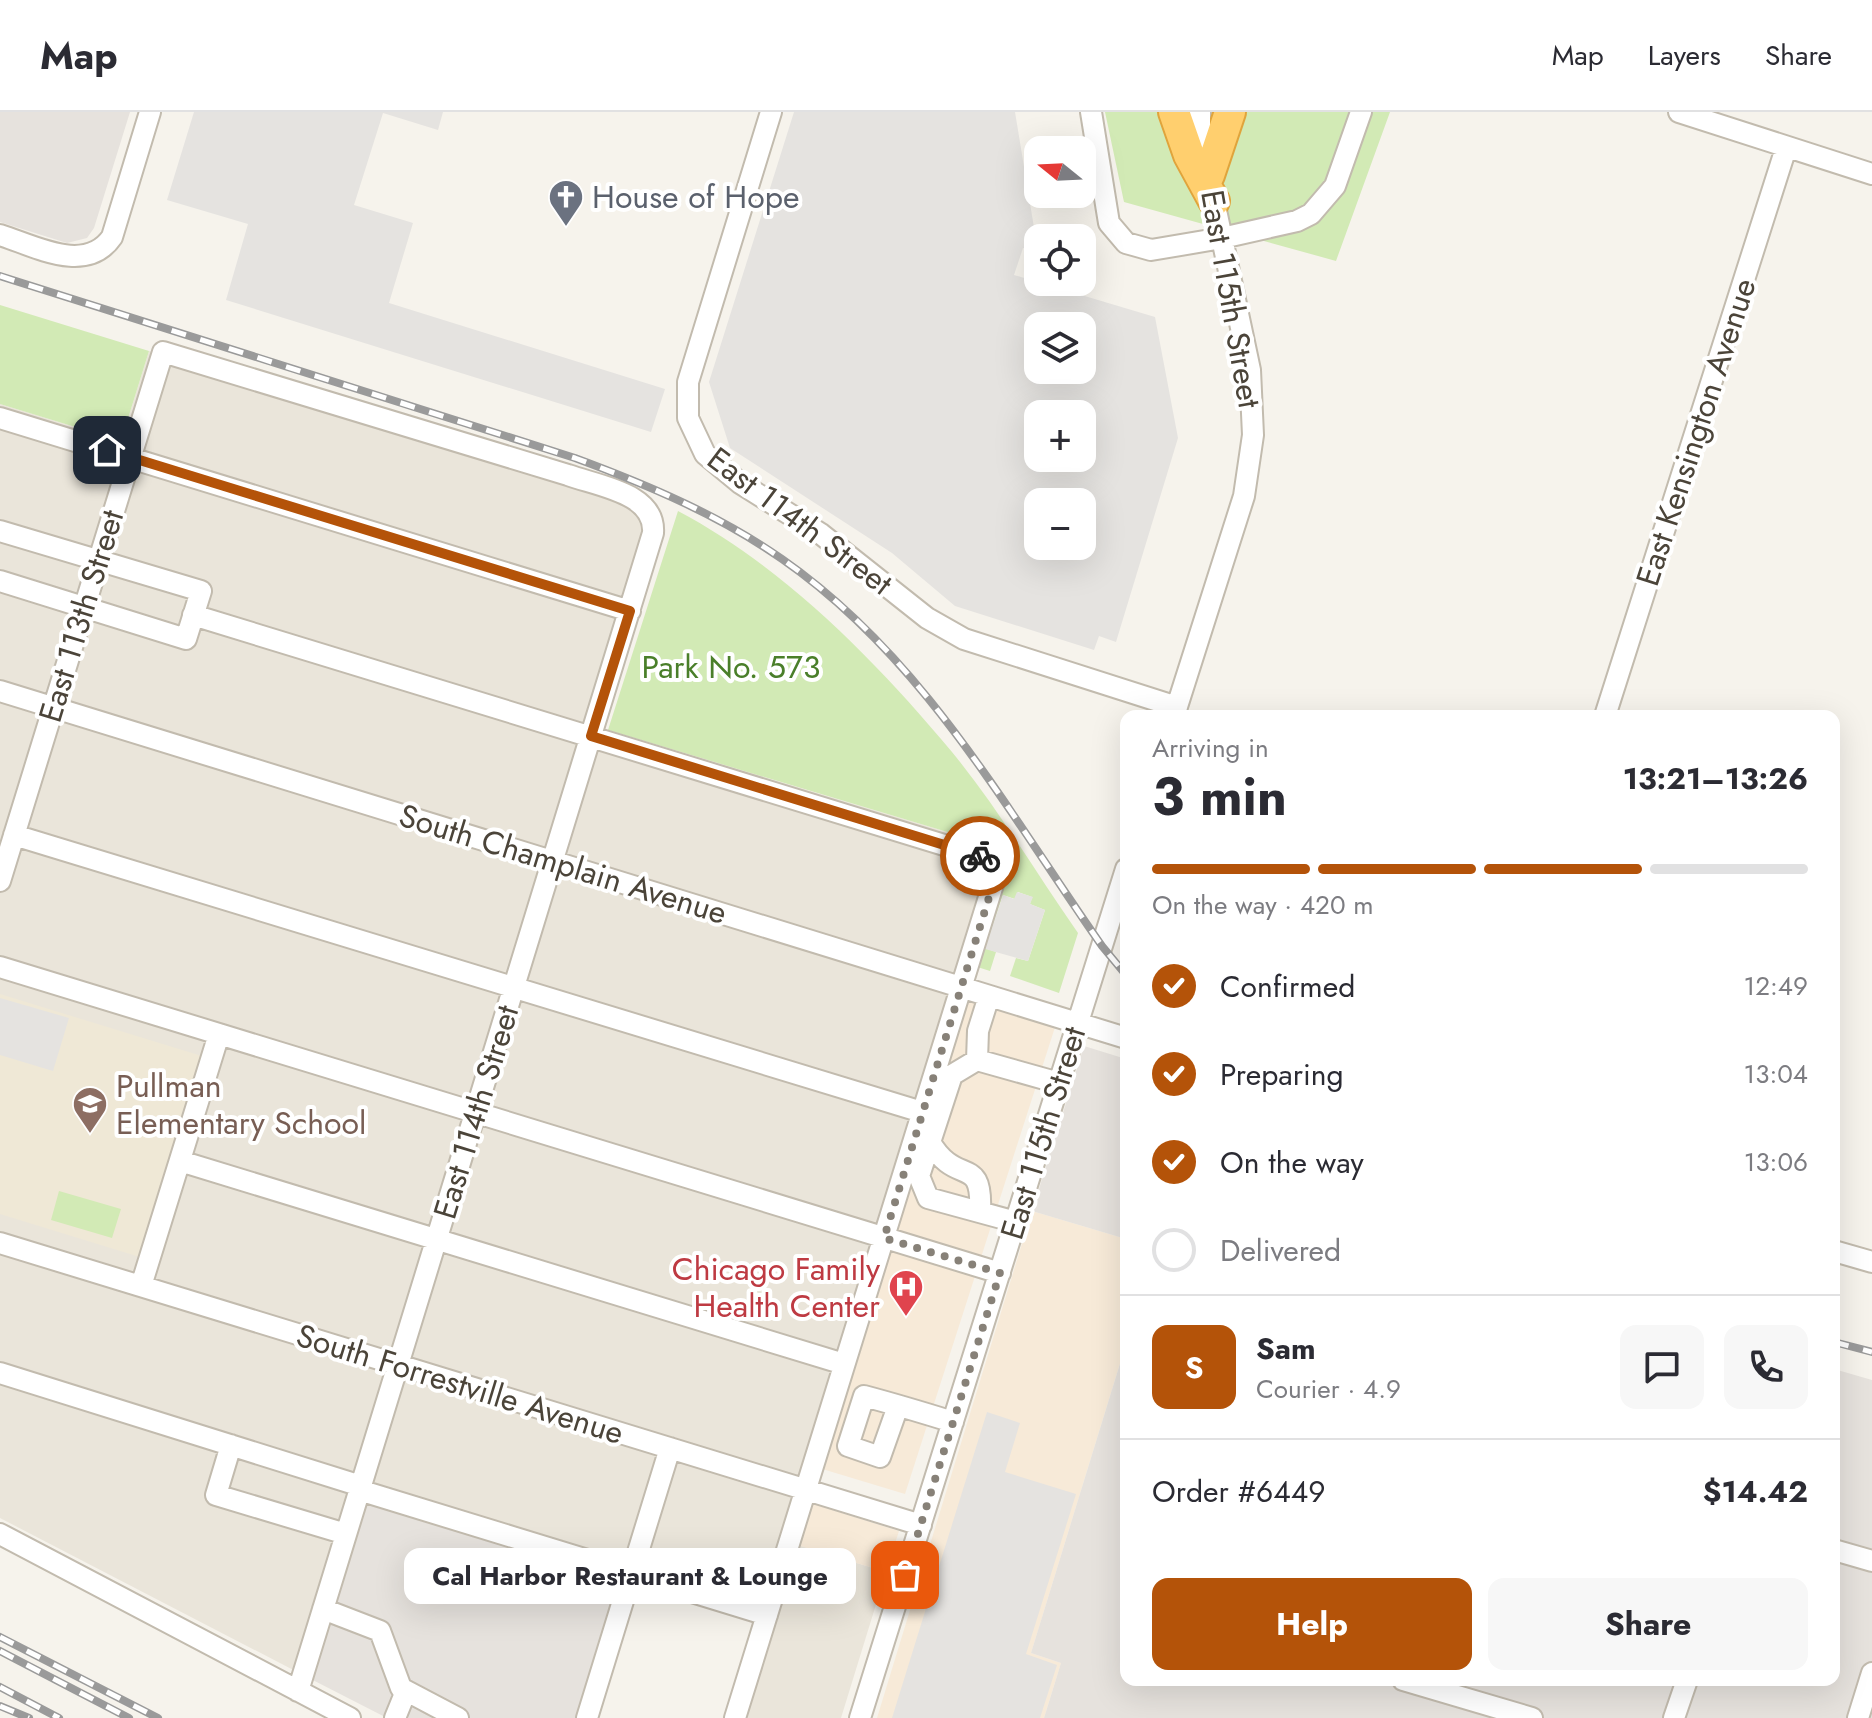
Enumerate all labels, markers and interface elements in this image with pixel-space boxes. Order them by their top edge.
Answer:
text: Map [40,28,118,83]
text: Map [1552,35,1604,76]
text: Layers [1648,35,1721,76]
text: Share [1765,35,1832,76]
north arrow [1024,136,1096,208]
map controls [1024,136,1096,560]
place label: House of Hope [592,174,799,220]
church icon: House of Hope [547,178,585,228]
street label: East 115th Street [1189,186,1273,412]
button: locate [1024,224,1096,296]
street label: East Kensington Avenue [1625,272,1767,592]
button: layers [1024,312,1096,384]
button: + [1024,400,1096,472]
pin [73,416,141,484]
icon: home [85,428,129,472]
street label: East 114th Street [698,436,902,606]
button: − [1024,488,1096,560]
street label: East 113th Street [27,504,135,728]
park label: Park No. 573 [642,644,820,690]
text: Arriving in [1152,729,1269,767]
text: 13:21–13:26 [1623,757,1808,800]
text: 3 min [1152,759,1287,835]
street label: South Champlain Avenue [394,792,732,936]
courier [940,816,1020,896]
icon: bike [958,834,1002,878]
text: On the way · 420 m [1152,886,1374,924]
icon: check [1152,964,1196,1008]
text: Confirmed [1220,965,1355,1008]
text: 12:49 [1744,967,1808,1005]
street label: East 114th Street [422,999,530,1224]
street label: East 115th Street [989,1021,1097,1245]
icon: check [1152,1052,1196,1096]
text: Preparing [1220,1053,1344,1096]
text: 13:04 [1744,1055,1808,1093]
place label: Pullman Elementary School [116,1063,366,1146]
school or university icon: Pullman Elementary School [71,1085,109,1135]
icon: check [1152,1140,1196,1184]
text: On the way [1220,1141,1364,1184]
text: 13:06 [1744,1143,1808,1181]
text: Delivered [1220,1229,1341,1272]
place label: Chicago Family Health Center [672,1246,881,1329]
hospital icon: Chicago Family Health Center [887,1268,925,1318]
street label: South Forrestville Avenue [291,1312,629,1456]
button: chat [1620,1325,1704,1409]
button: phone [1724,1325,1808,1409]
text: Sam [1256,1327,1316,1370]
text: S [1185,1346,1203,1389]
text: Courier · 4.9 [1256,1370,1401,1408]
text: Order #6449 [1152,1470,1326,1513]
text: $14.42 [1703,1470,1808,1513]
pin [871,1541,939,1609]
callout: Cal Harbor Restaurant & Lounge [405,1547,857,1603]
icon: bag [883,1553,927,1597]
text: Cal Harbor Restaurant & Lounge [432,1557,828,1595]
button: Help [1152,1578,1472,1670]
button: Share [1488,1578,1808,1670]

